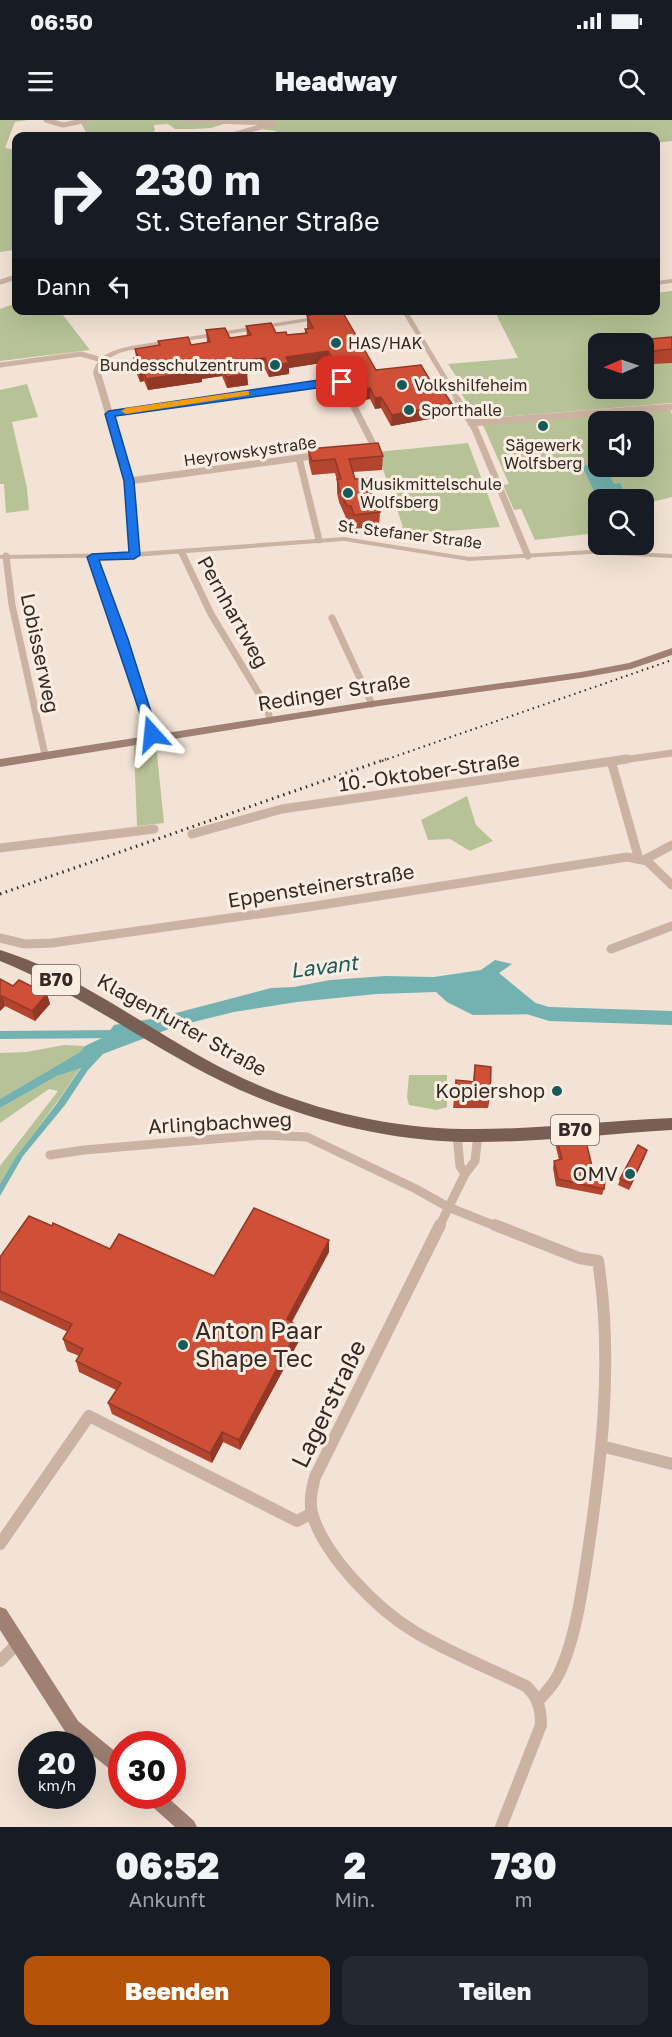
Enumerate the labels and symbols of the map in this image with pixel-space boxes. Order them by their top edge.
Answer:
place label: HAS/HAK [348,333,423,353]
north arrow [588,333,654,399]
marker: HAS/HAK [329,336,343,350]
place label: Bundesschulzentrum [100,355,263,375]
pin [316,356,367,407]
marker: Bundesschulzentrum [268,358,282,372]
place label: Volkshilfeheim [414,375,527,395]
marker: Volkshilfeheim [395,378,409,392]
place label: Sporthalle [421,400,502,420]
marker: Sporthalle [402,403,416,417]
marker: Sägewerk Wolfsberg [536,419,550,433]
street label: Heyrowskystraße [182,432,318,470]
place label: Sägewerk Wolfsberg [504,435,582,473]
place label: Musikmittelschule Wolfsberg [360,474,502,512]
marker: Musikmittelschule Wolfsberg [341,486,355,500]
street label: St. Stefaner Straße [337,515,483,553]
street label: Pernhartweg [193,551,275,672]
street label: Lobisserweg [17,591,65,715]
street label: Redinger Straße [256,667,412,715]
position arrow [120,702,184,766]
street label: 10.-Oktober-Straße [337,746,521,796]
street label: Eppensteinerstraße [226,858,416,912]
water label: Lavant [289,949,362,983]
road number: B70 [32,965,80,995]
street label: Klagenfurter Straße [94,968,271,1081]
place label: Kopiershop [435,1078,545,1102]
marker: Kopiershop [550,1084,564,1098]
street label: Arlingbachweg [147,1106,293,1138]
road number: B70 [551,1115,599,1145]
place label: OMV [573,1161,618,1185]
marker: OMV [623,1167,637,1181]
place label: Anton Paar Shape Tec [195,1315,322,1372]
street label: Lagerstraße [284,1335,371,1472]
marker: Anton Paar Shape Tec [176,1338,190,1352]
speed limit sign: 30 [108,1731,186,1809]

